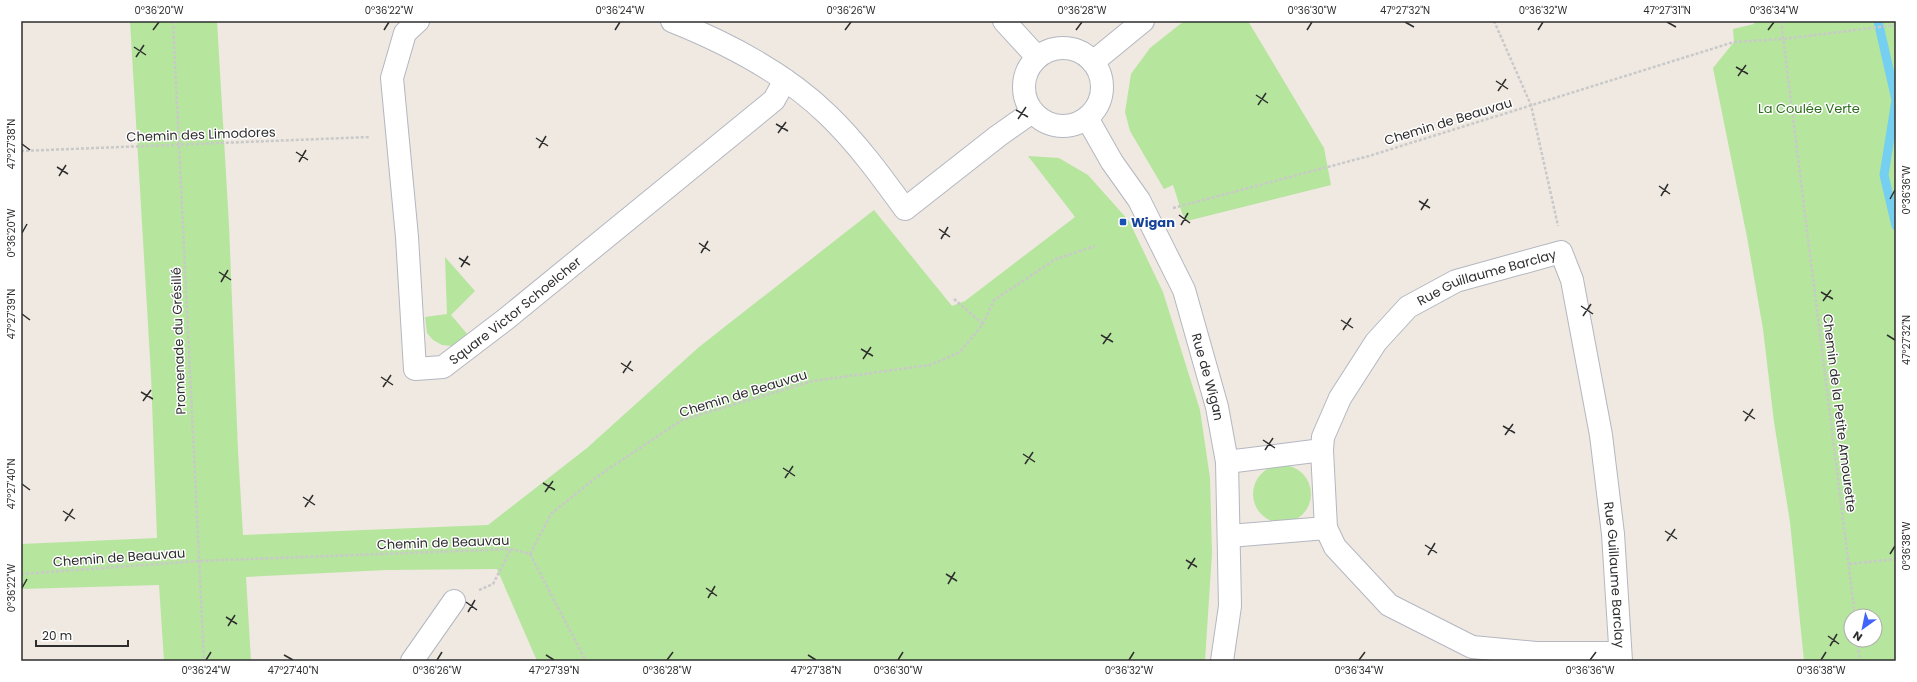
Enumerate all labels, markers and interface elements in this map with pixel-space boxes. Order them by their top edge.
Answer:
text: 0°36'20"W [135,3,184,18]
text: 0°36'22"W [365,3,413,18]
text: 0°36'24"W [596,3,645,18]
text: 0°36'26"W [827,3,876,18]
text: 0°36'28"W [1058,3,1107,18]
text: 0°36'30"W [1287,3,1337,18]
text: 47°27'32"N [1380,3,1430,18]
text: 0°36'32"W [1519,3,1568,18]
text: 47°27'31"N [1643,3,1691,18]
text: 0°36'34"W [1749,3,1799,18]
street label: Chemin de Beauvau [1382,93,1514,150]
park label: La Coulée Verte [1758,99,1860,118]
text: 47°27'38"N [4,119,19,169]
street label: Chemin des Limodores [126,122,276,147]
text: 0°36'36"W [1899,165,1914,215]
text: 0°36'20"W [4,208,19,257]
place label: Wigan [1131,213,1175,232]
marker: Wigan [1118,217,1128,227]
street label: Rue Guillaume Barclay [1414,245,1559,310]
street label: Square Victor Schoelcher [445,252,585,369]
street label: Promenade du Grésillé [166,267,191,415]
text: 47°27'39"N [4,289,19,339]
street label: Chemin de la Petite Amourette [1818,313,1861,513]
text: 47°27'32"N [1899,315,1914,365]
street label: Rue de Wigan [1187,331,1228,422]
street label: Chemin de Beauvau [677,365,809,422]
text: 47°27'40"N [4,458,19,510]
street label: Rue Guillaume Barclay [1599,500,1629,649]
text: 0°36'38"W [1899,521,1914,571]
street label: Chemin de Beauvau [376,531,510,554]
street label: Chemin de Beauvau [52,543,186,572]
text: 0°36'22"W [4,564,19,612]
north arrow [1843,608,1883,648]
scale bar [36,622,128,648]
text: 20 m [42,627,72,644]
text: N [1850,627,1865,645]
text: 0°36'24"W [182,663,231,678]
text: 47°27'40"N [267,663,319,678]
text: 0°36'26"W [413,663,462,678]
text: 47°27'39"N [529,663,579,678]
text: 0°36'28"W [643,663,692,678]
text: 47°27'38"N [791,663,841,678]
text: 0°36'30"W [873,663,923,678]
text: 0°36'32"W [1105,663,1154,678]
text: 0°36'34"W [1334,663,1384,678]
text: 0°36'36"W [1565,663,1615,678]
text: 0°36'38"W [1796,663,1846,678]

